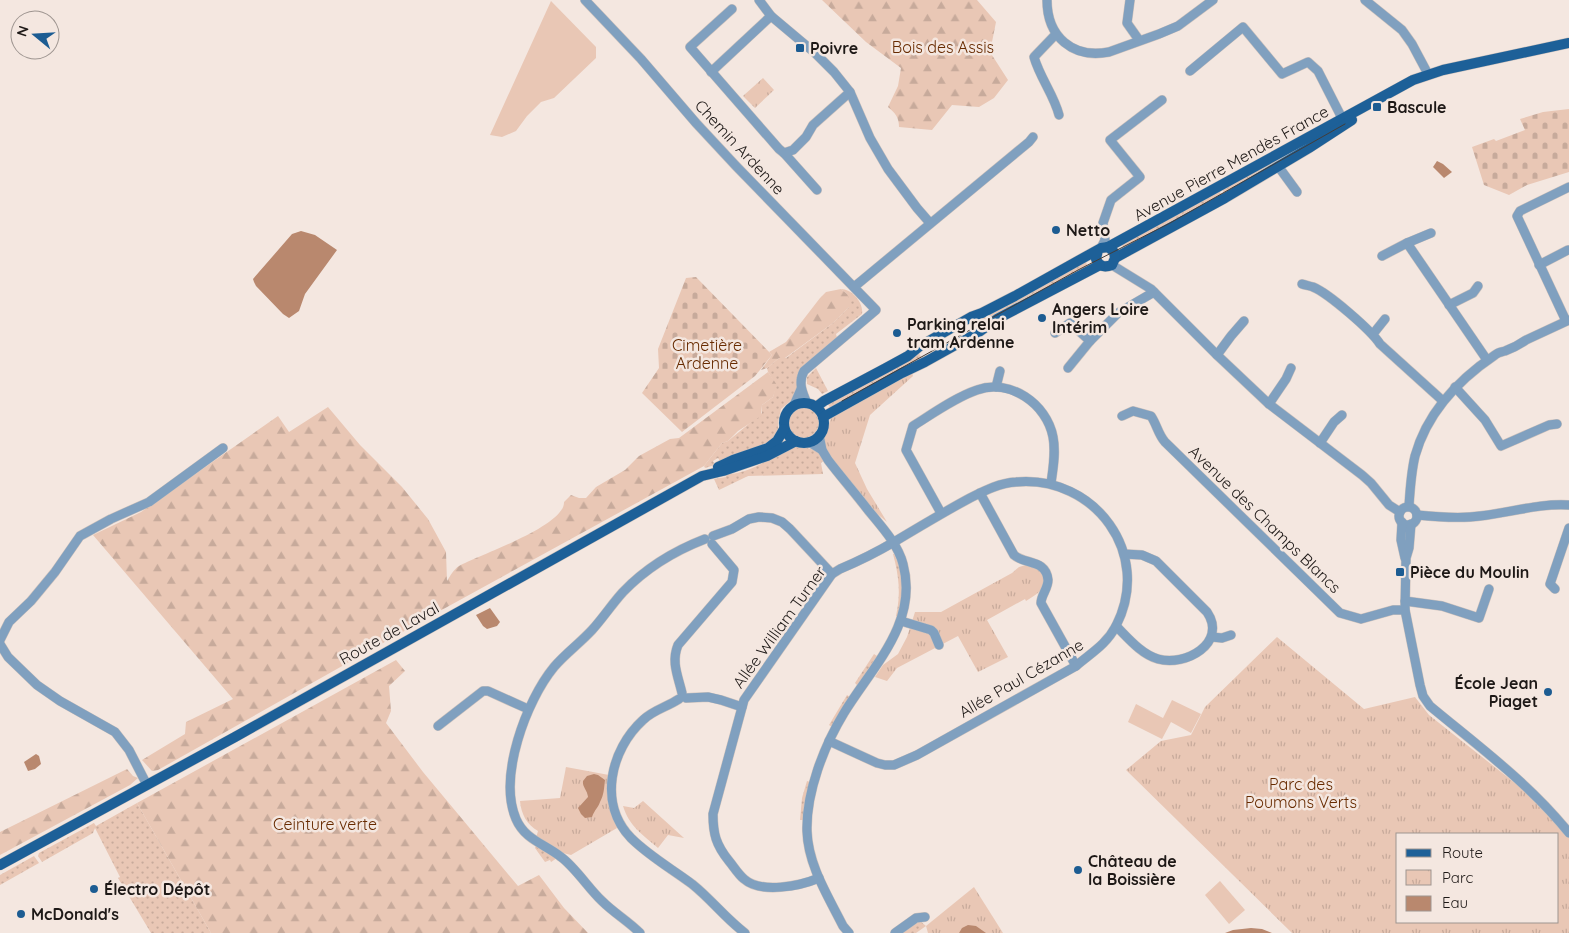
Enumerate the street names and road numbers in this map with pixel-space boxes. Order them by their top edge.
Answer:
street label: Chemin Ardenne [691,95,789,199]
street label: Avenue Pierre Mendès France [1130,101,1332,225]
street label: Avenue des Champs Blancs [1185,441,1345,597]
street label: Allée William Turner [728,562,830,692]
street label: Route de Laval [336,597,442,669]
street label: Allée Paul Cézanne [955,634,1087,722]

